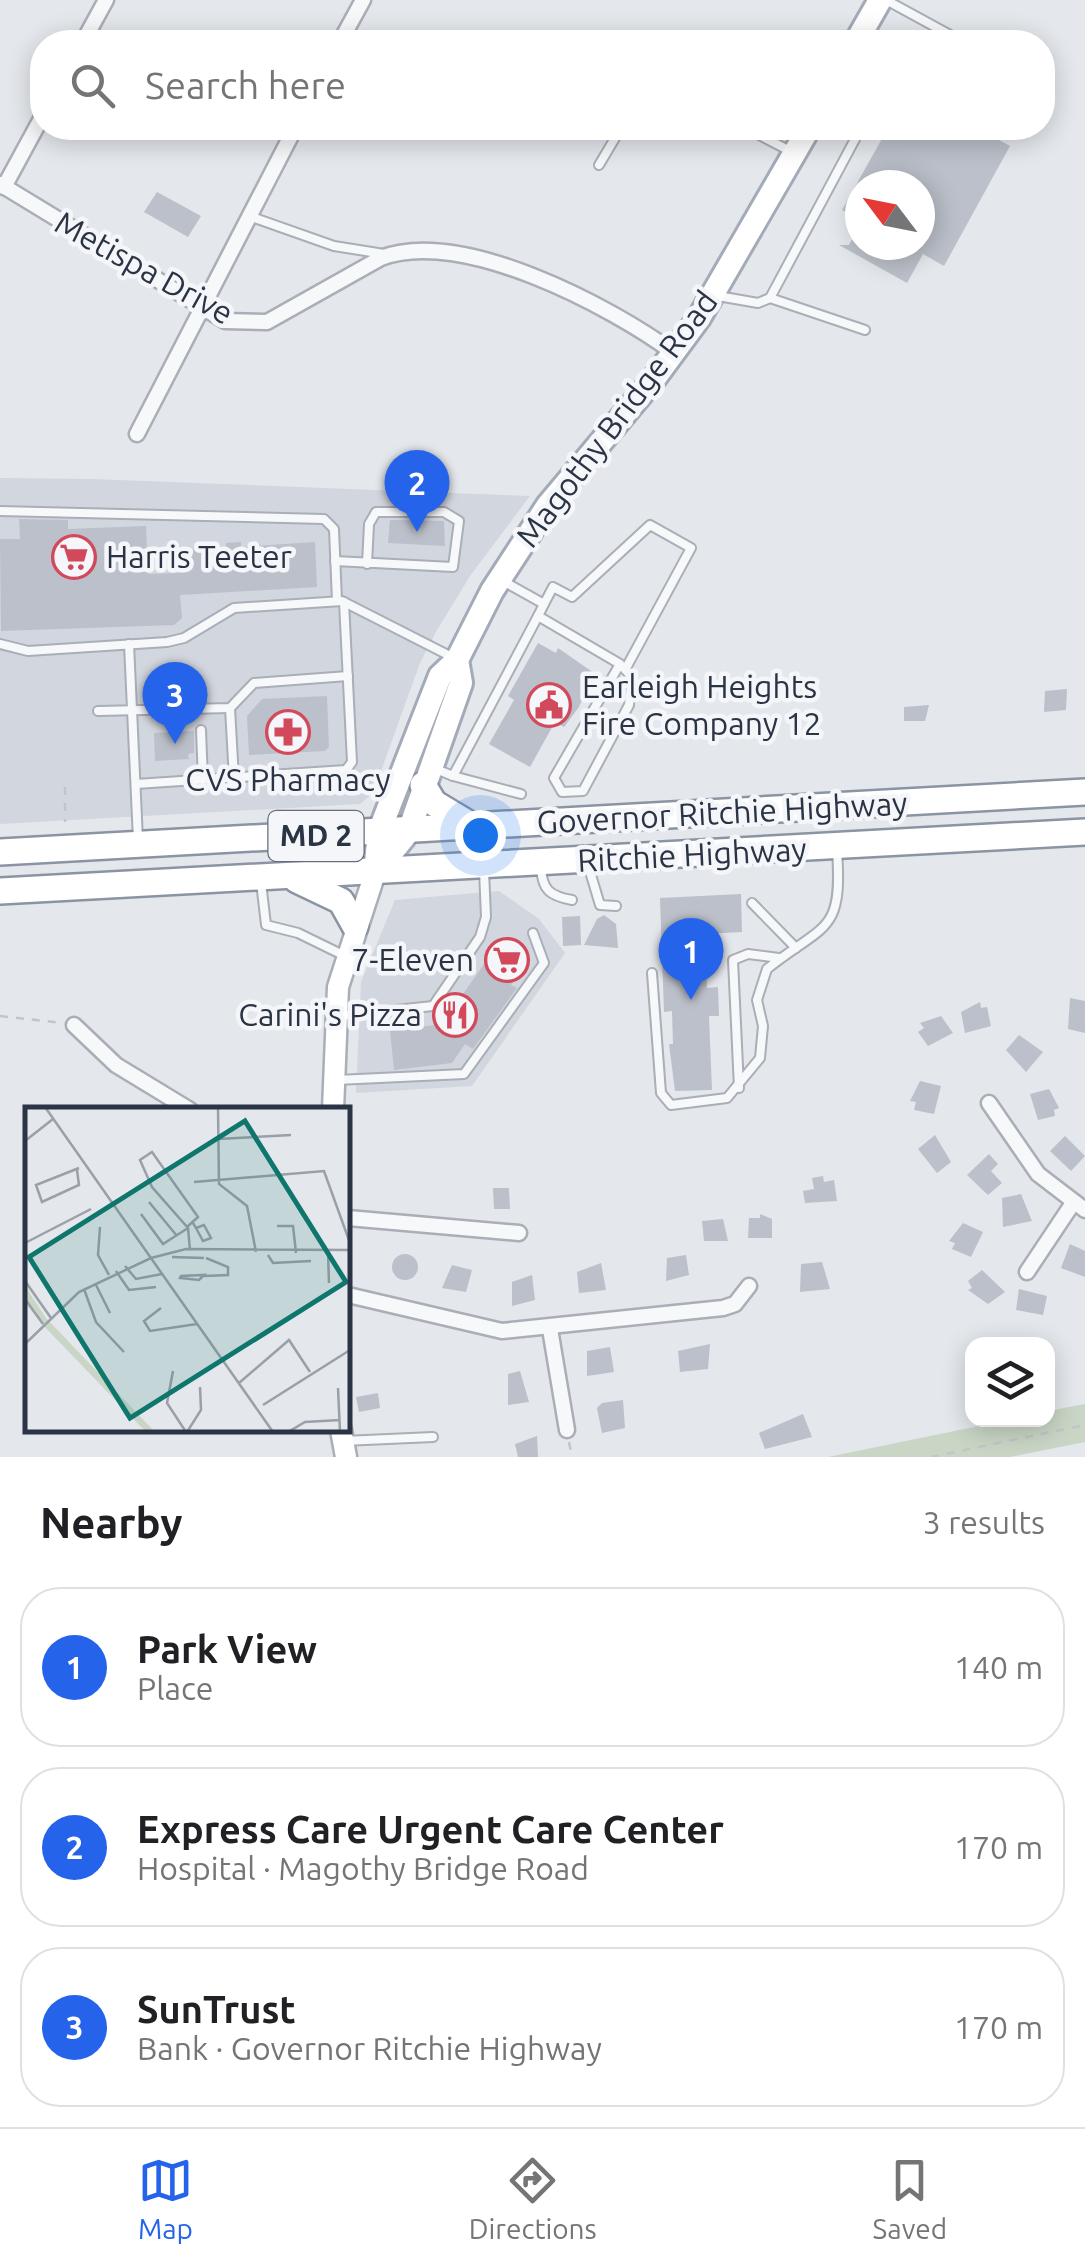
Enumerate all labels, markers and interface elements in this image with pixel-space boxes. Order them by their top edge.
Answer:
search box [30,30,1055,140]
icon: search [65,58,120,113]
text: Search here [145,64,346,106]
north arrow [845,170,935,260]
street label: Metispa Drive [49,203,240,331]
street label: Magothy Bridge Road [508,283,724,553]
pin: 2 [384,450,450,532]
supermarket icon: Harris Teeter [51,534,97,580]
place label: Harris Teeter [106,538,292,574]
pin: 3 [142,662,208,744]
place label: Earleigh Heights Fire Company 12 [582,668,822,741]
public building icon: Earleigh Heights Fire Company 12 [526,682,572,728]
pharmacy icon: CVS Pharmacy [265,709,311,755]
place label: CVS Pharmacy [185,761,391,797]
street label: Governor Ritchie Highway [536,784,908,840]
your location [455,810,506,861]
road number: MD 2 [268,811,364,861]
street label: Ritchie Highway [576,830,808,878]
pin: 1 [658,918,724,1000]
supermarket icon: 7-Eleven [484,937,530,983]
place label: 7-Eleven [351,941,474,977]
restaurant icon: Carini's Pizza [432,992,478,1038]
place label: Carini's Pizza [238,996,422,1032]
inset map [25,1107,350,1432]
map controls [965,1337,1055,1427]
button: layers [965,1337,1055,1427]
text: Nearby [40,1499,183,1546]
text: 3 results [923,1504,1045,1540]
text: Park View [137,1628,317,1670]
text: 1 [65,1649,84,1685]
text: 140 m [954,1649,1043,1685]
text: Place [137,1670,213,1706]
text: Express Care Urgent Care Center [137,1808,724,1850]
text: 2 [65,1829,84,1865]
text: 170 m [954,1829,1043,1865]
text: Hospital · Magothy Bridge Road [137,1850,589,1886]
text: SunTrust [137,1988,296,2030]
text: 3 [65,2009,84,2045]
text: 170 m [954,2009,1043,2045]
text: Bank · Governor Ritchie Highway [137,2030,602,2066]
tab: Map [138,2153,193,2244]
tab: Directions [469,2153,597,2244]
tab: Saved [873,2153,947,2244]

